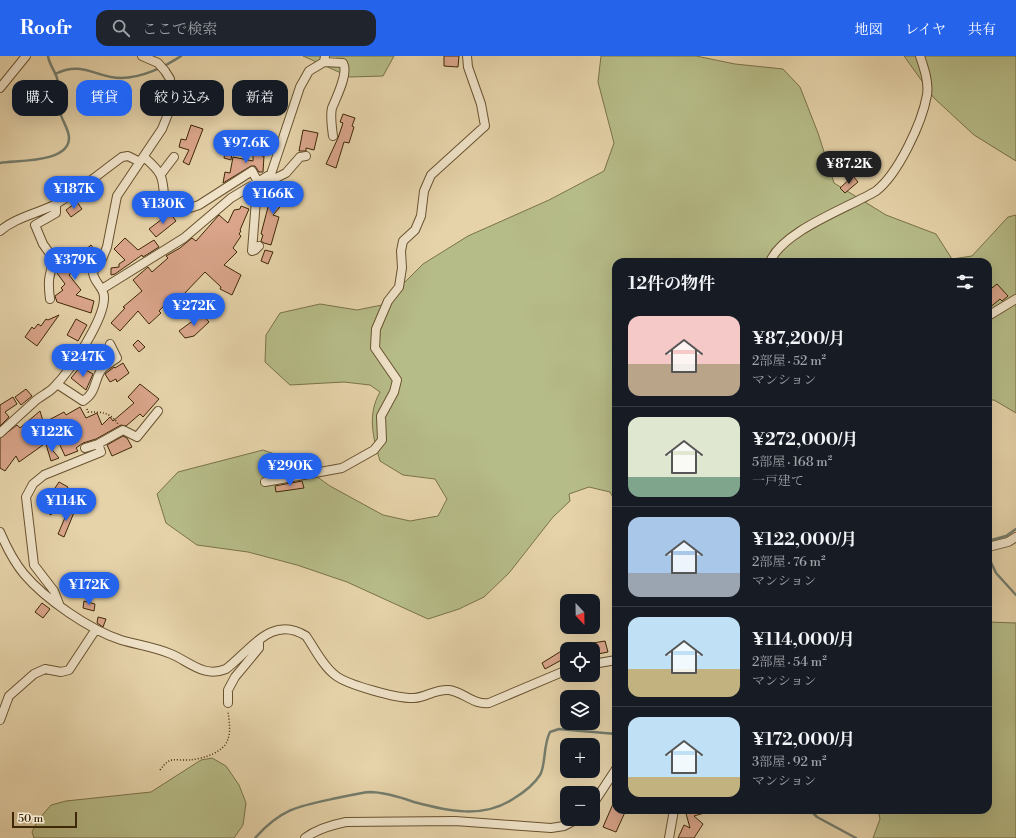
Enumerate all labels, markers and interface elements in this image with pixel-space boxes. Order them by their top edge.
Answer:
search box [96,10,376,46]
text: Roofr [20,16,72,40]
icon: search [110,17,132,39]
text: ここで検索 [142,20,217,39]
text: 地図 [855,21,883,39]
text: レイヤ [905,21,946,39]
text: 共有 [968,21,996,39]
chip: 購入 [12,80,68,116]
chip: 賃貸 [76,80,132,116]
chip: 絞り込み [140,80,224,116]
chip: 新着 [232,80,288,116]
pin: ¥97.6K [213,130,279,164]
text: ¥97.6K [222,135,270,151]
pin: ¥87.2K [816,151,882,185]
text: ¥87.2K [825,156,873,172]
pin: ¥187K [46,176,102,210]
text: ¥187K [53,181,95,197]
pin: ¥166K [245,181,301,215]
text: ¥166K [252,186,294,202]
pin: ¥130K [135,191,191,225]
text: ¥130K [141,196,185,212]
pin: ¥379K [47,247,103,281]
text: ¥379K [53,252,97,268]
icon: filters [954,271,976,293]
text: 12件の物件 [628,273,715,295]
pin: ¥272K [166,293,222,327]
text: ¥272K [172,298,216,314]
text: ¥87,200/月 [752,328,846,350]
icon: home [660,332,708,380]
pin: ¥247K [55,344,111,378]
text: ¥247K [61,349,105,365]
text: 2部屋 · 52 m² [752,353,826,369]
text: マンション [752,372,816,388]
pin: ¥122K [24,419,80,453]
text: ¥122K [30,424,74,440]
text: ¥272,000/月 [752,429,858,451]
icon: home [660,433,708,481]
pin: ¥290K [262,453,318,487]
text: 5部屋 · 168 m² [752,454,832,470]
text: ¥290K [267,458,313,474]
text: 一戸建て [752,473,804,489]
pin: ¥114K [38,488,94,522]
text: ¥114K [45,493,87,509]
text: ¥122,000/月 [752,529,857,551]
icon: home [660,533,708,581]
text: 2部屋 · 76 m² [752,554,826,570]
pin: ¥172K [61,572,117,606]
text: マンション [752,573,816,589]
text: ¥172K [68,577,110,593]
north arrow [560,594,600,634]
map controls [560,594,600,826]
text: ¥114,000/月 [752,629,855,651]
icon: home [660,633,708,681]
button: locate [560,642,600,682]
text: 2部屋 · 54 m² [752,654,827,670]
text: マンション [752,673,816,689]
button: layers [560,690,600,730]
text: ¥172,000/月 [752,729,855,751]
icon: home [660,733,708,781]
button: + [560,738,600,778]
text: 3部屋 · 92 m² [752,754,827,770]
text: マンション [752,773,816,789]
button: − [560,786,600,826]
scale bar [12,810,77,829]
text: 50 m [18,812,43,826]

